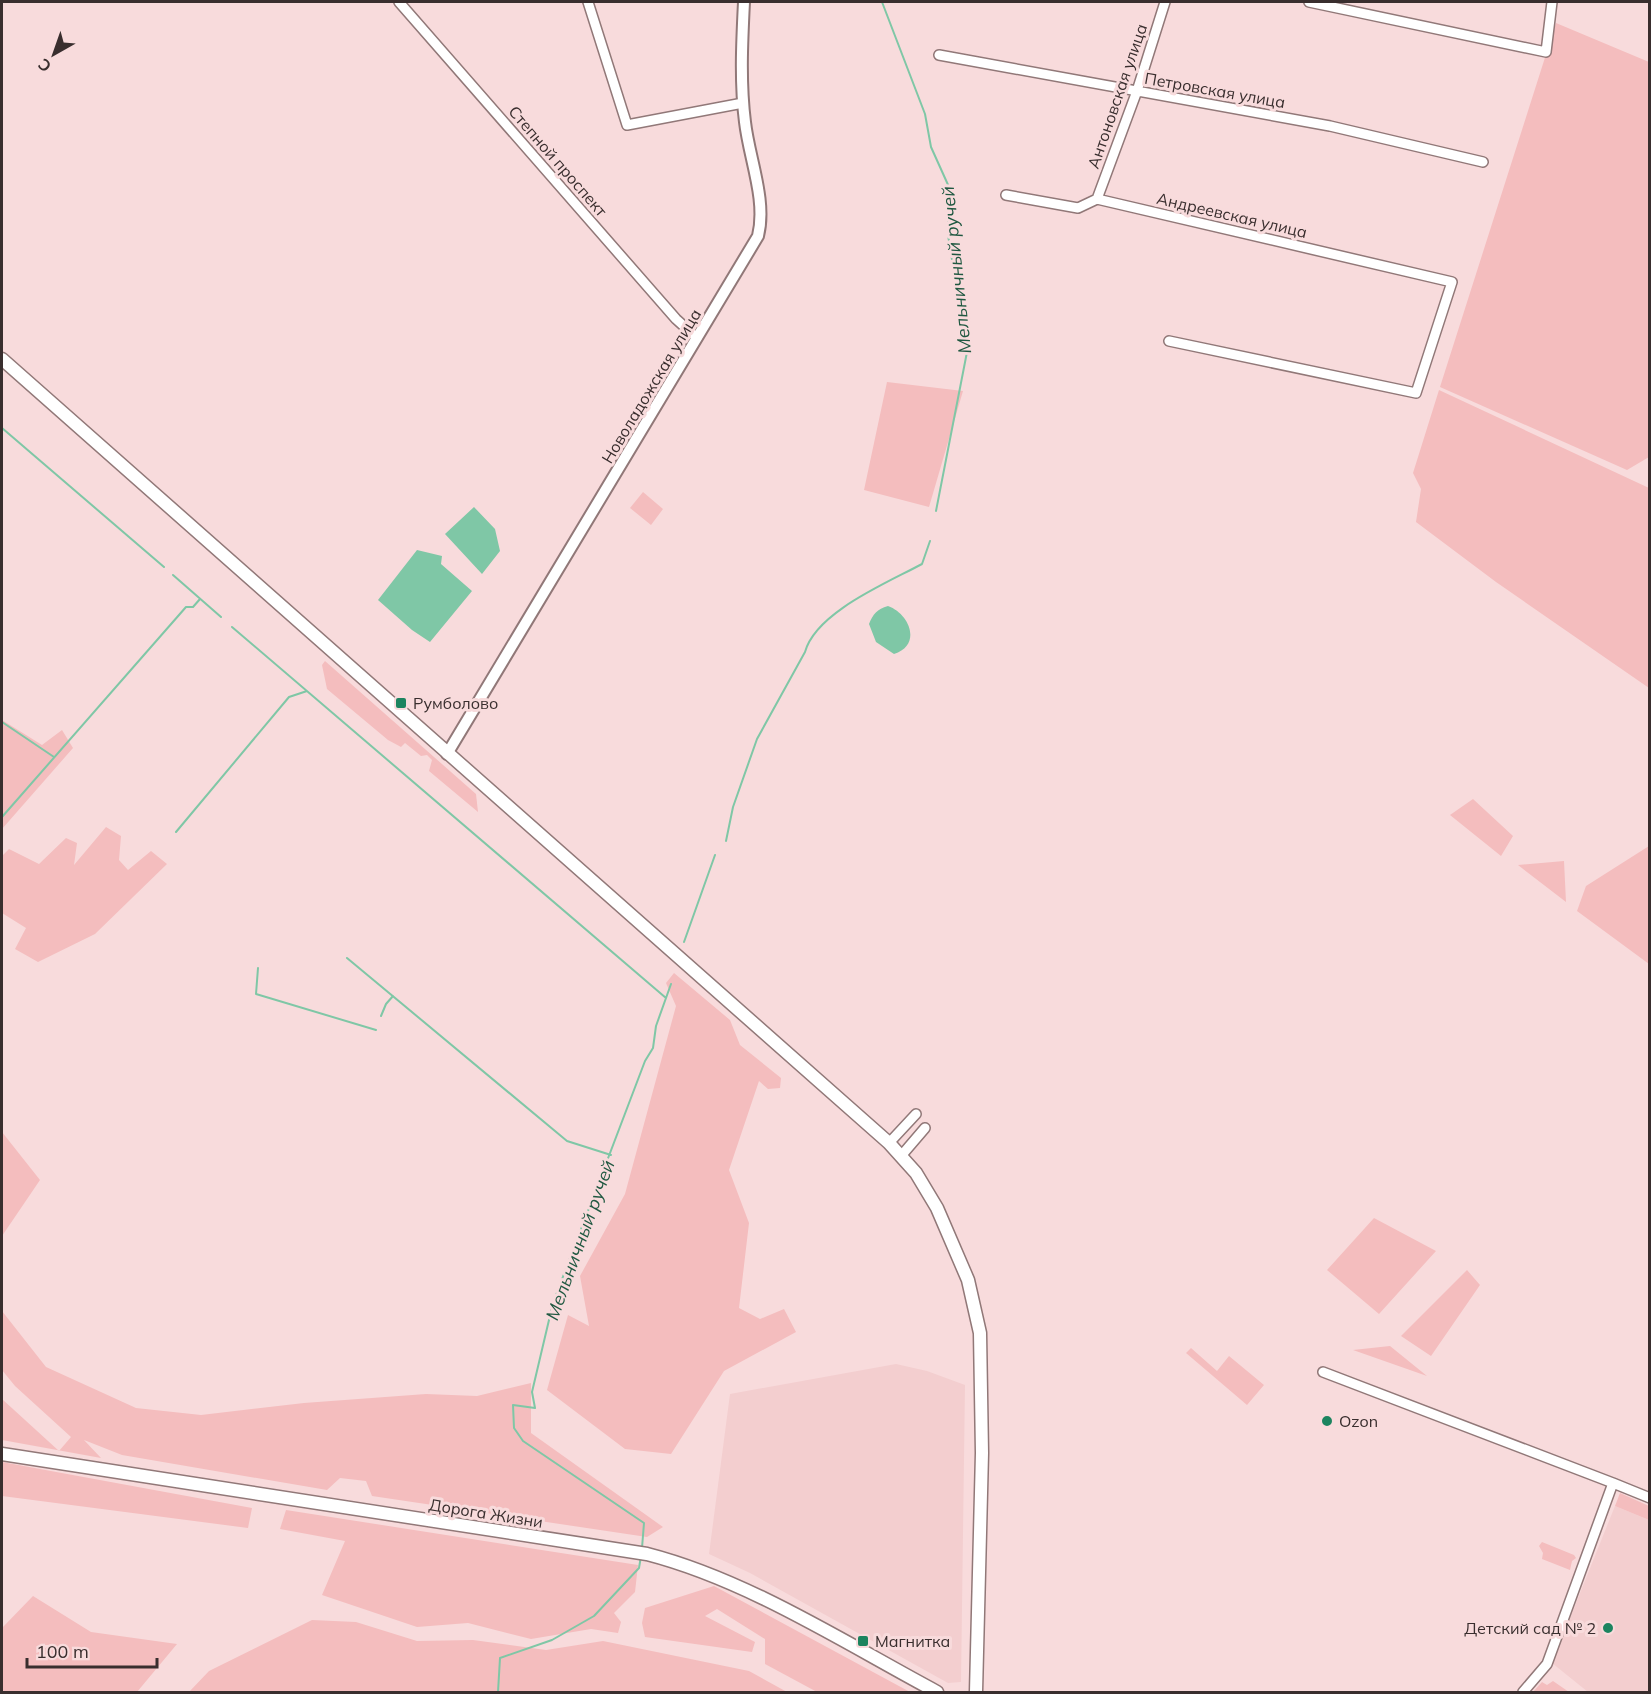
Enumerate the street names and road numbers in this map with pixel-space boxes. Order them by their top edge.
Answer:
street label: Антоновская улица [1083,21,1151,171]
street label: Петровская улица [1143,68,1287,112]
street label: Степной проспект [505,102,612,221]
street label: Андреевская улица [1155,188,1309,242]
street label: Новоладожская улица [597,305,705,467]
street label: Дорога Жизни [428,1494,544,1532]

